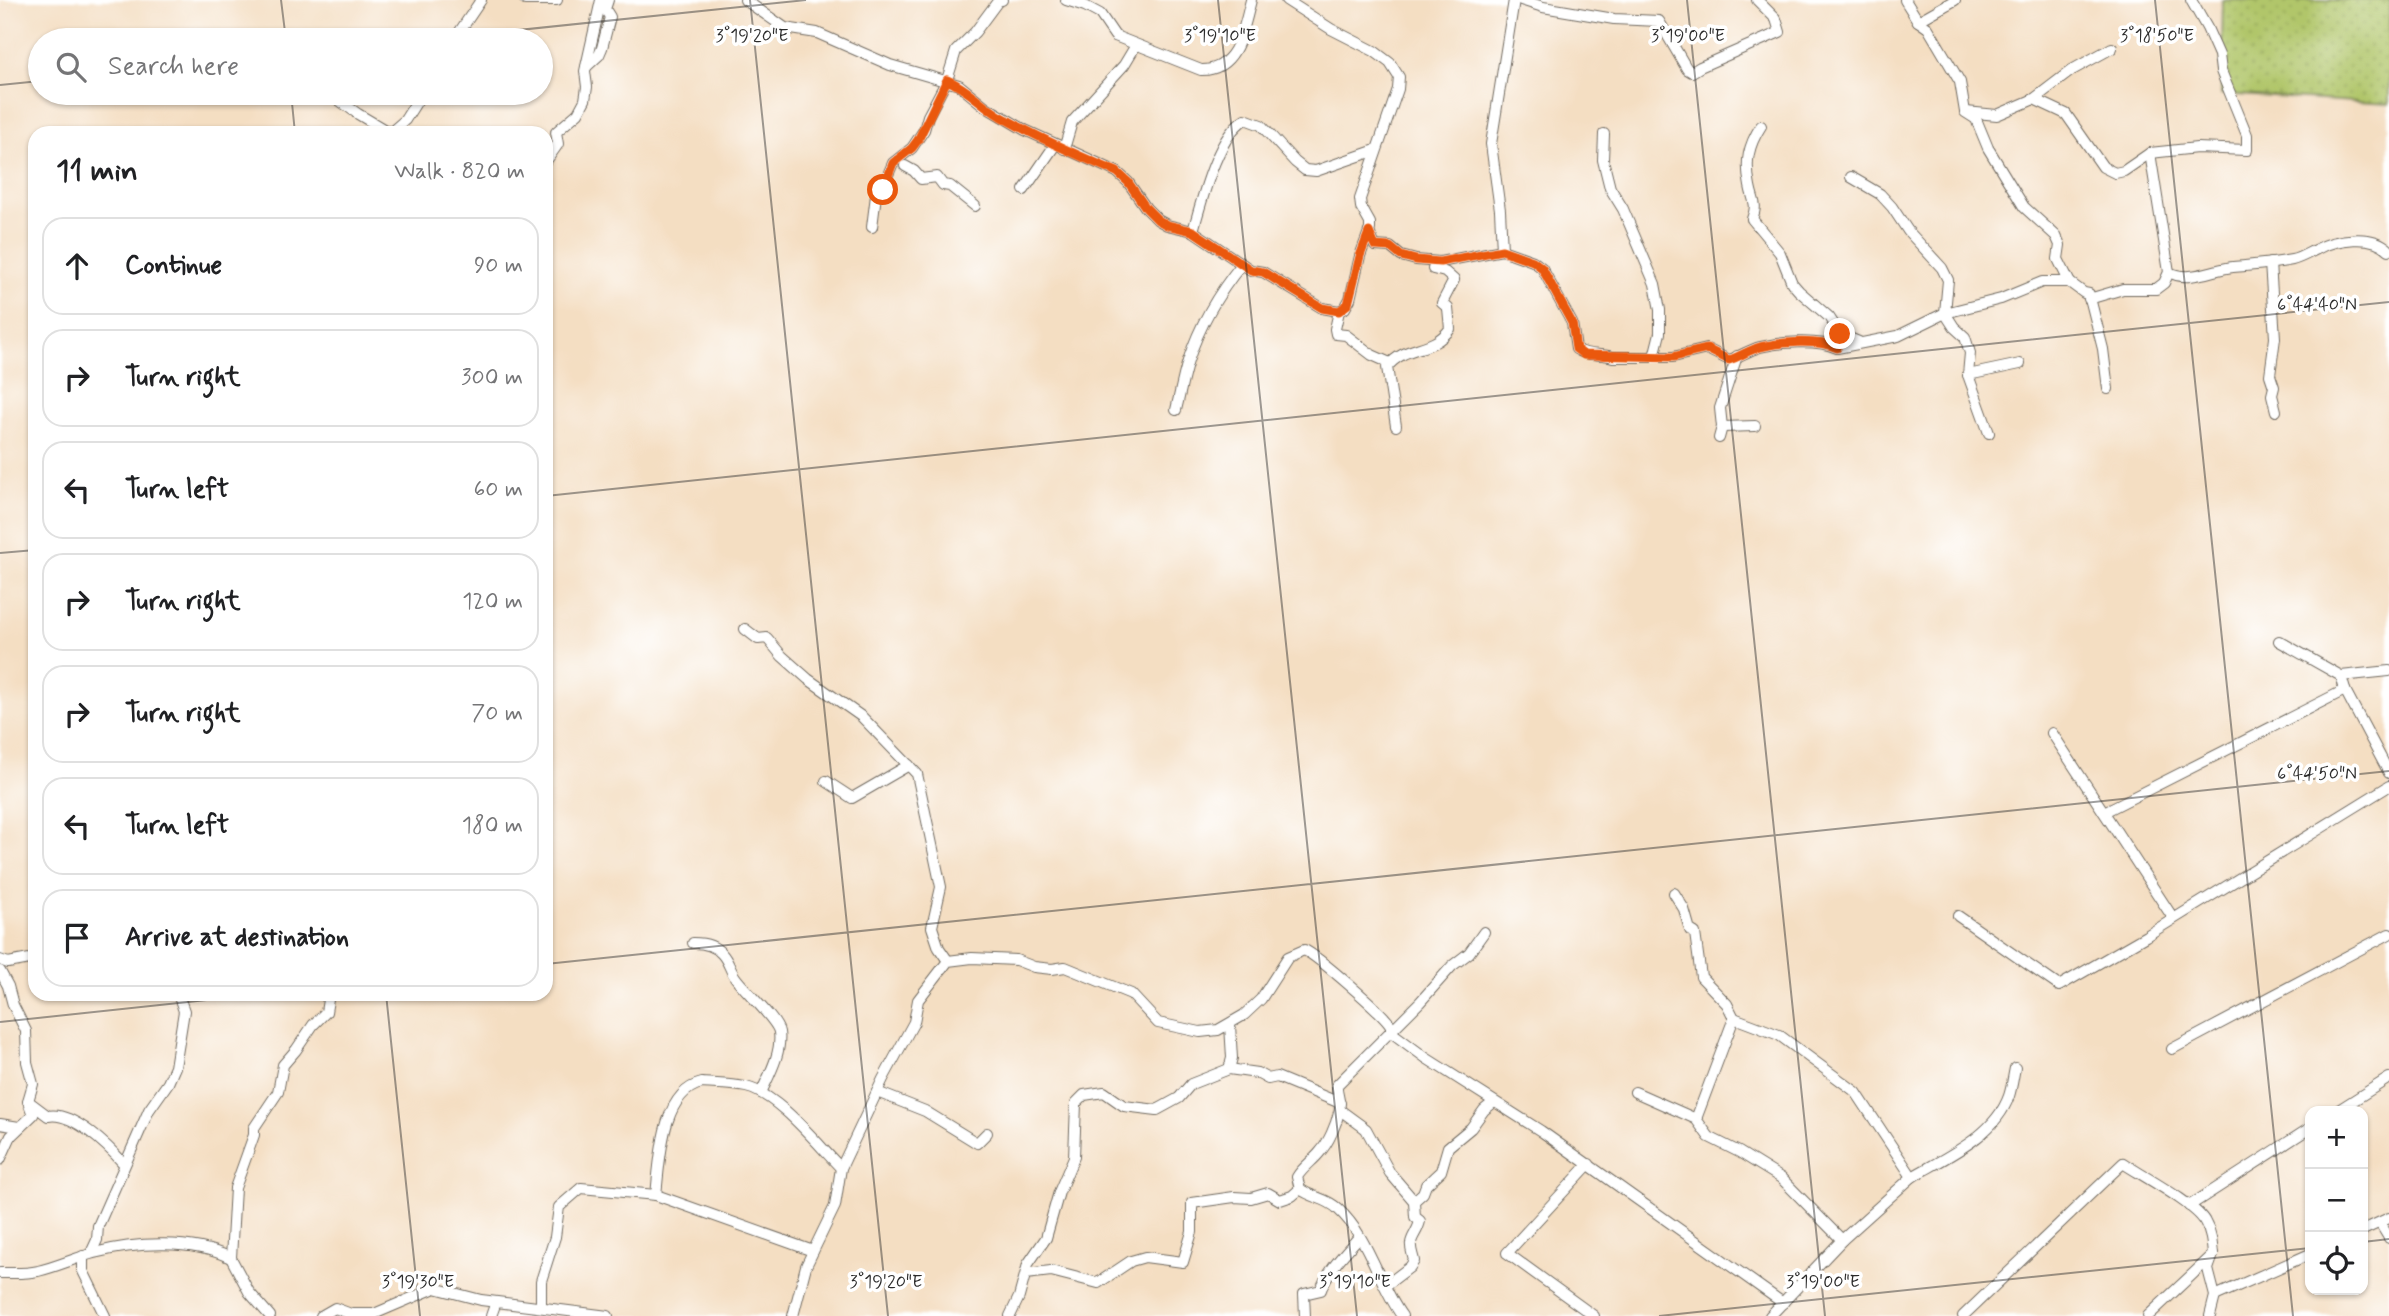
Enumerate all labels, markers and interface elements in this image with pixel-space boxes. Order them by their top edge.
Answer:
text: 3°19'20"E [716,24,789,48]
text: 3°19'10"E [1184,24,1256,48]
text: 3°19'00"E [1651,24,1725,48]
text: 3°18'50"E [2120,24,2194,48]
search box [28,28,553,105]
icon: search [52,48,90,86]
text: Search here [108,50,239,84]
text: 11 min [56,152,138,191]
text: Walk · 820 m [394,157,525,187]
route start [867,174,898,205]
icon: ahead [58,247,96,285]
text: Continue [125,249,222,283]
text: 90 m [474,251,523,281]
text: 6°44'40"N [2277,293,2357,317]
route end [1824,318,1855,349]
icon: right [58,359,96,397]
text: Turn right [125,361,241,395]
text: 300 m [461,363,523,393]
icon: left [58,471,96,509]
text: Turn left [125,473,229,507]
text: 60 m [474,475,523,505]
icon: right [58,583,96,621]
text: Turn right [125,585,241,619]
text: 120 m [462,587,523,617]
icon: right [58,695,96,733]
text: Turn right [125,697,241,731]
text: 70 m [471,699,523,729]
text: 6°44'50"N [2277,762,2357,786]
icon: left [58,807,96,845]
text: Turn left [125,809,229,843]
text: 180 m [462,811,523,841]
icon: arrive [58,919,96,957]
text: Arrive at destination [125,921,349,955]
map controls [2305,1106,2368,1295]
button: + [2305,1106,2368,1169]
button: − [2305,1169,2368,1232]
button: locate [2305,1232,2368,1295]
text: 3°19'30"E [382,1270,454,1294]
text: 3°19'20"E [850,1270,923,1294]
text: 3°19'10"E [1319,1270,1391,1294]
text: 3°19'00"E [1786,1270,1860,1294]

